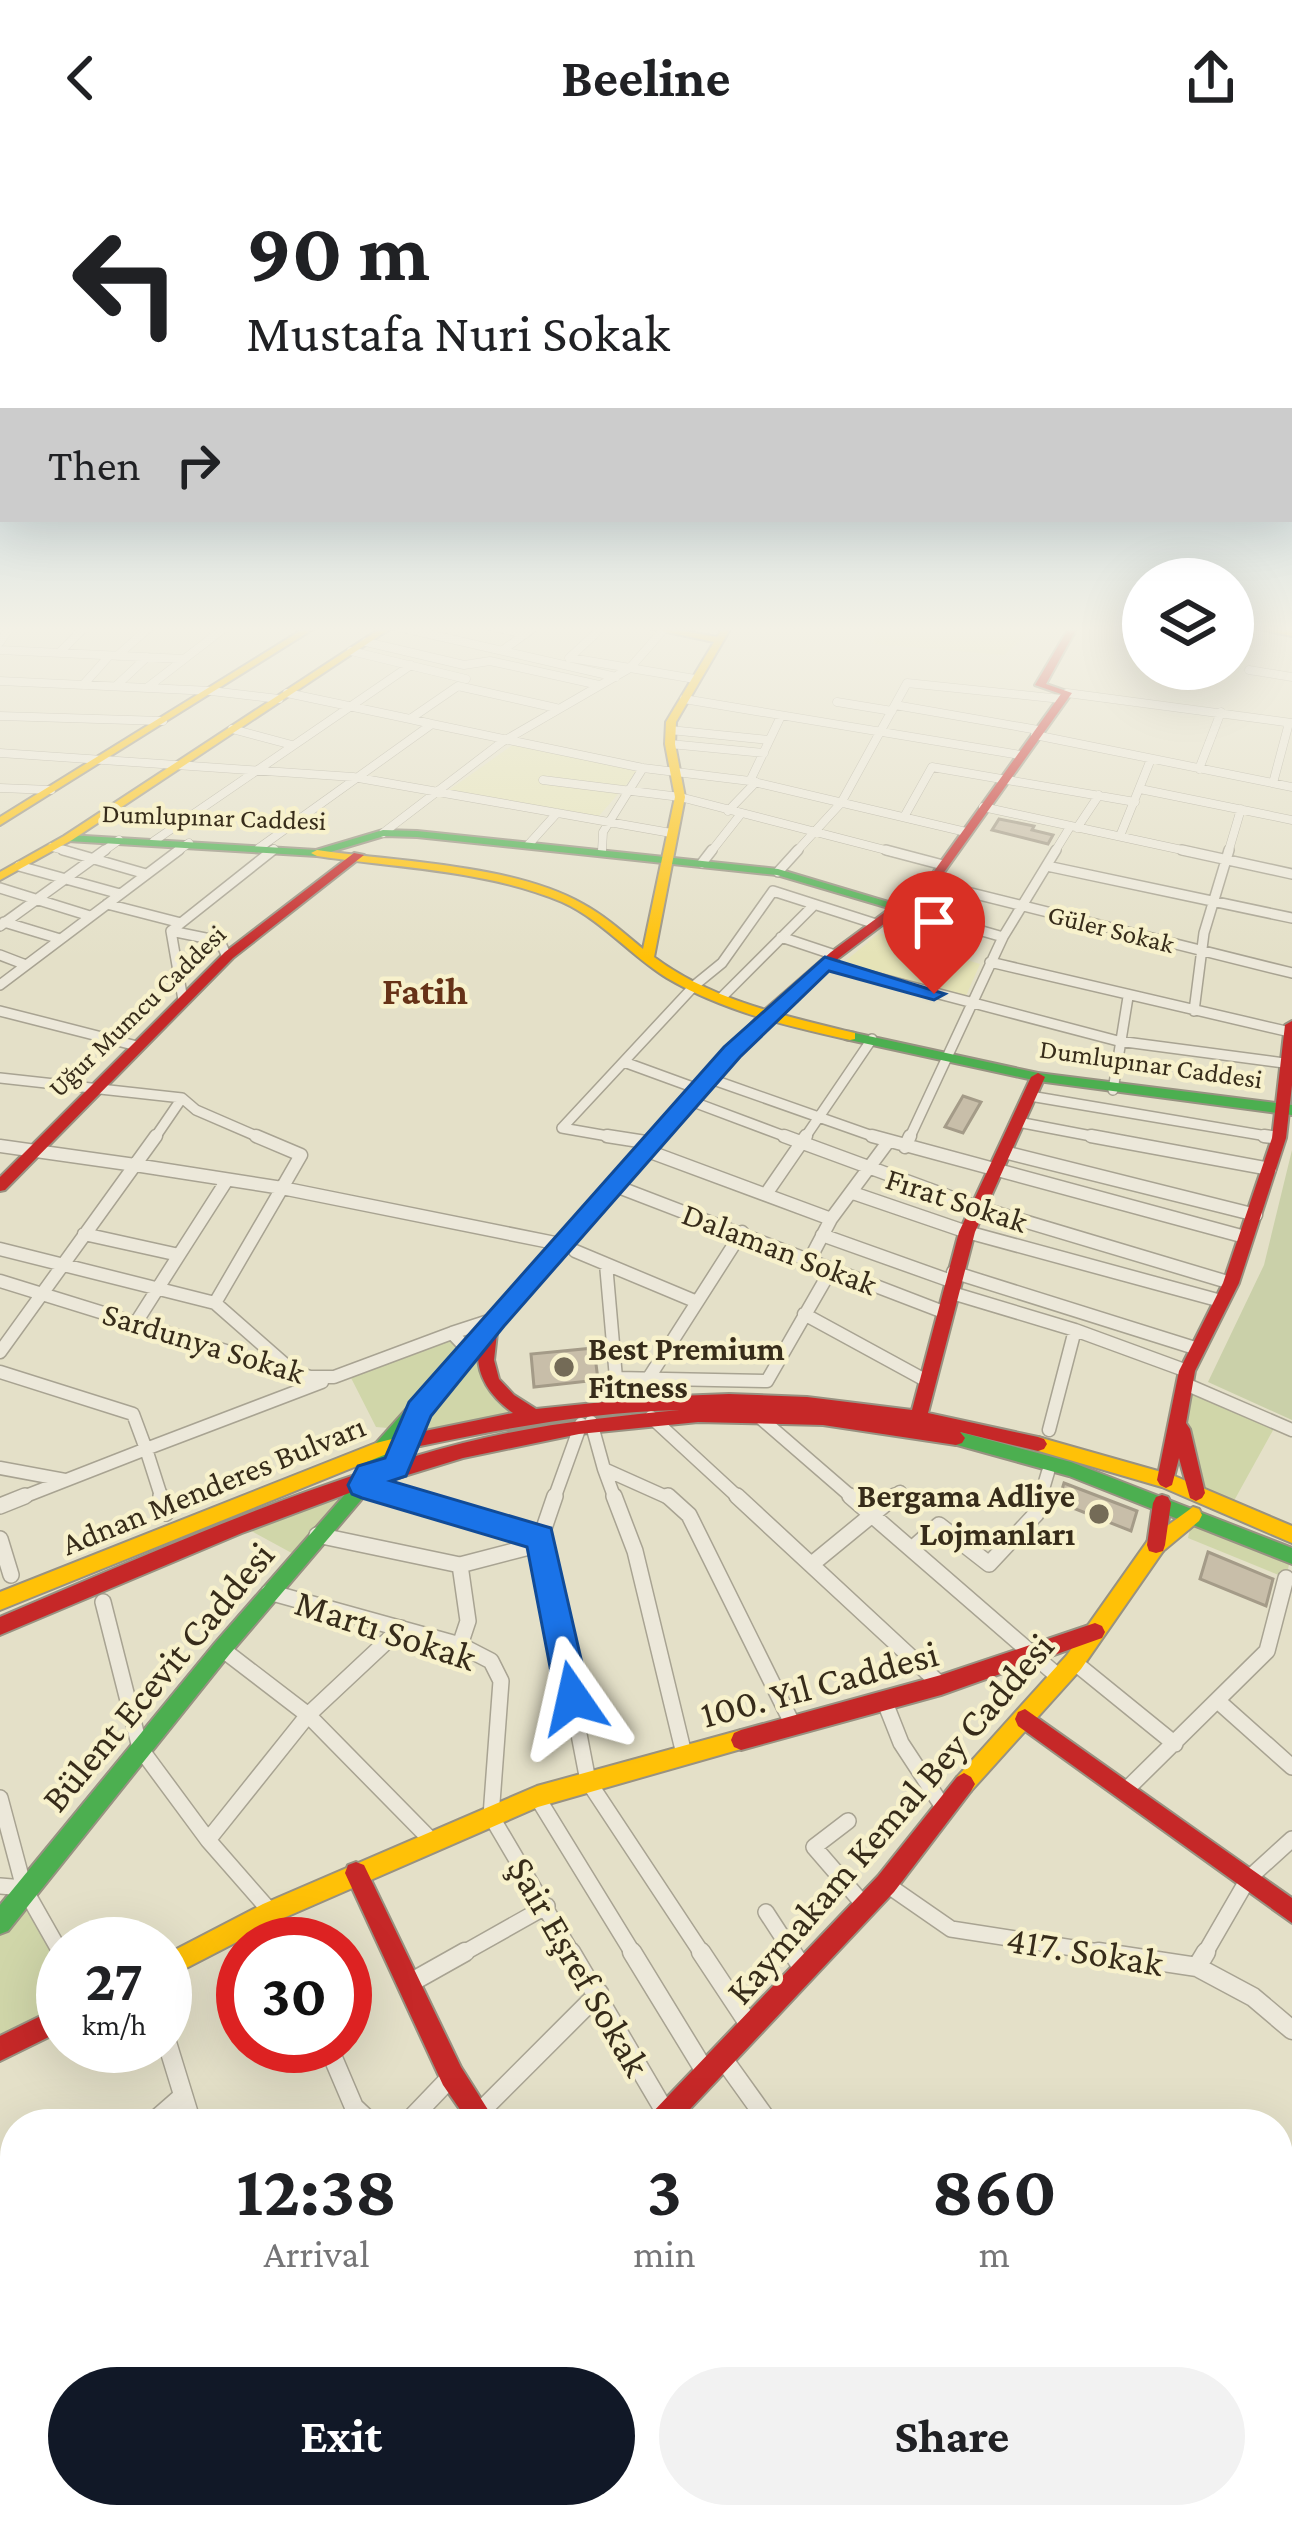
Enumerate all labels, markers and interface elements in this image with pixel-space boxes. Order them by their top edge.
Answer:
icon: back [48,45,114,111]
icon: share [1178,45,1244,111]
text: Beeline [561,48,731,108]
icon: left [48,204,204,360]
text: 90 m [246,205,430,298]
text: Mustafa Nuri Sokak [246,303,670,363]
icon: right [165,432,231,498]
text: Then [48,440,141,490]
map controls [1122,558,1254,690]
button: layers [1122,558,1254,690]
street label: Dumlupınar Caddesi [101,798,327,836]
pin [883,871,985,994]
icon: arrive [901,889,967,955]
street label: Güler Sokak [1045,899,1177,959]
street label: Uğur Mumcu Caddesi [42,919,232,1103]
district label: Fatih [382,969,468,1012]
street label: Dumlupınar Caddesi [1038,1034,1264,1094]
street label: Fırat Sokak [881,1159,1033,1240]
street label: Dalaman Sokak [677,1194,883,1303]
street label: Sardunya Sokak [98,1294,309,1391]
place label: Best Premium Fitness [588,1330,785,1405]
marker: Best Premium Fitness [551,1354,577,1380]
street label: Adnan Menderes Bulvarı [56,1407,370,1562]
place label: Bergama Adliye Lojmanları [857,1477,1075,1553]
marker: Bergama Adliye Lojmanları [1086,1501,1112,1527]
street label: Bülent Ecevit Caddesi [32,1533,282,1820]
street label: Martı Sokak [290,1580,482,1679]
street label: Kaymakam Kemal Bey Caddesi [717,1624,1063,2013]
street label: 100. Yıl Caddesi [696,1631,943,1736]
position arrow [510,1635,636,1761]
street label: Şair Eşref Sokak [499,1849,660,2084]
speed limit sign: 30 [216,1917,372,2073]
street label: 417. Sokak [1004,1917,1167,1984]
text: 27 [85,1946,143,2013]
text: km/h [82,2008,146,2041]
text: 12:38 [236,2150,397,2230]
text: 3 [647,2150,682,2230]
text: 860 [932,2150,1057,2230]
text: Arrival [264,2232,370,2275]
text: min [633,2232,696,2275]
text: m [979,2232,1010,2275]
button: Exit [48,2367,635,2505]
button: Share [659,2367,1245,2505]

